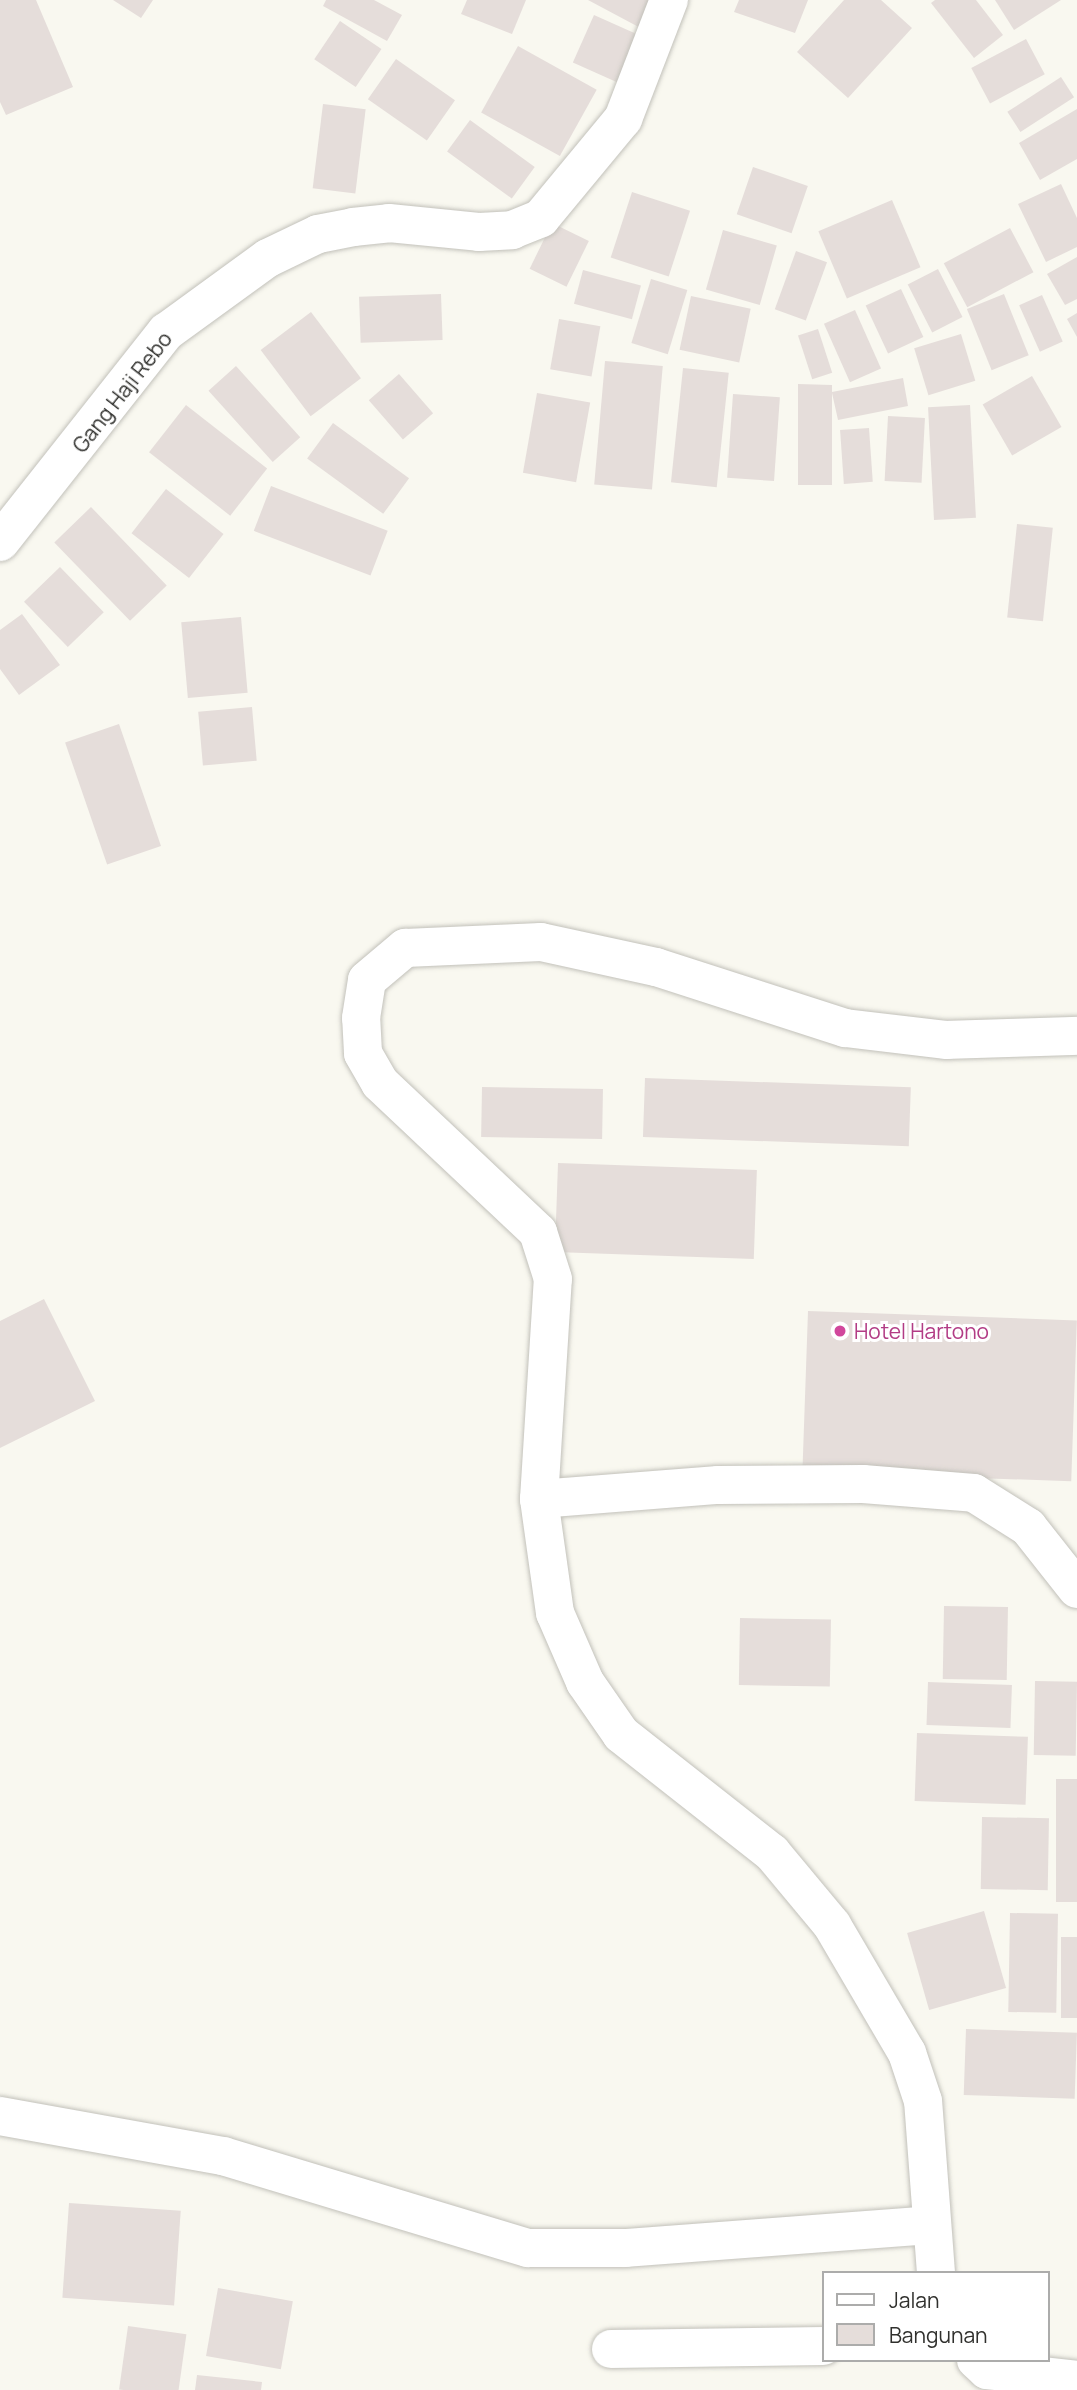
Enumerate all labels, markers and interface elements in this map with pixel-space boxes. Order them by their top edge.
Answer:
street label: Gang Haji Rebo [67,327,177,457]
place label: Hotel Hartono [854,1318,989,1344]
marker: Hotel Hartono [832,1323,848,1339]
legend [822,2271,1049,2362]
text: Jalan [889,2286,939,2314]
text: Bangunan [889,2321,988,2349]

